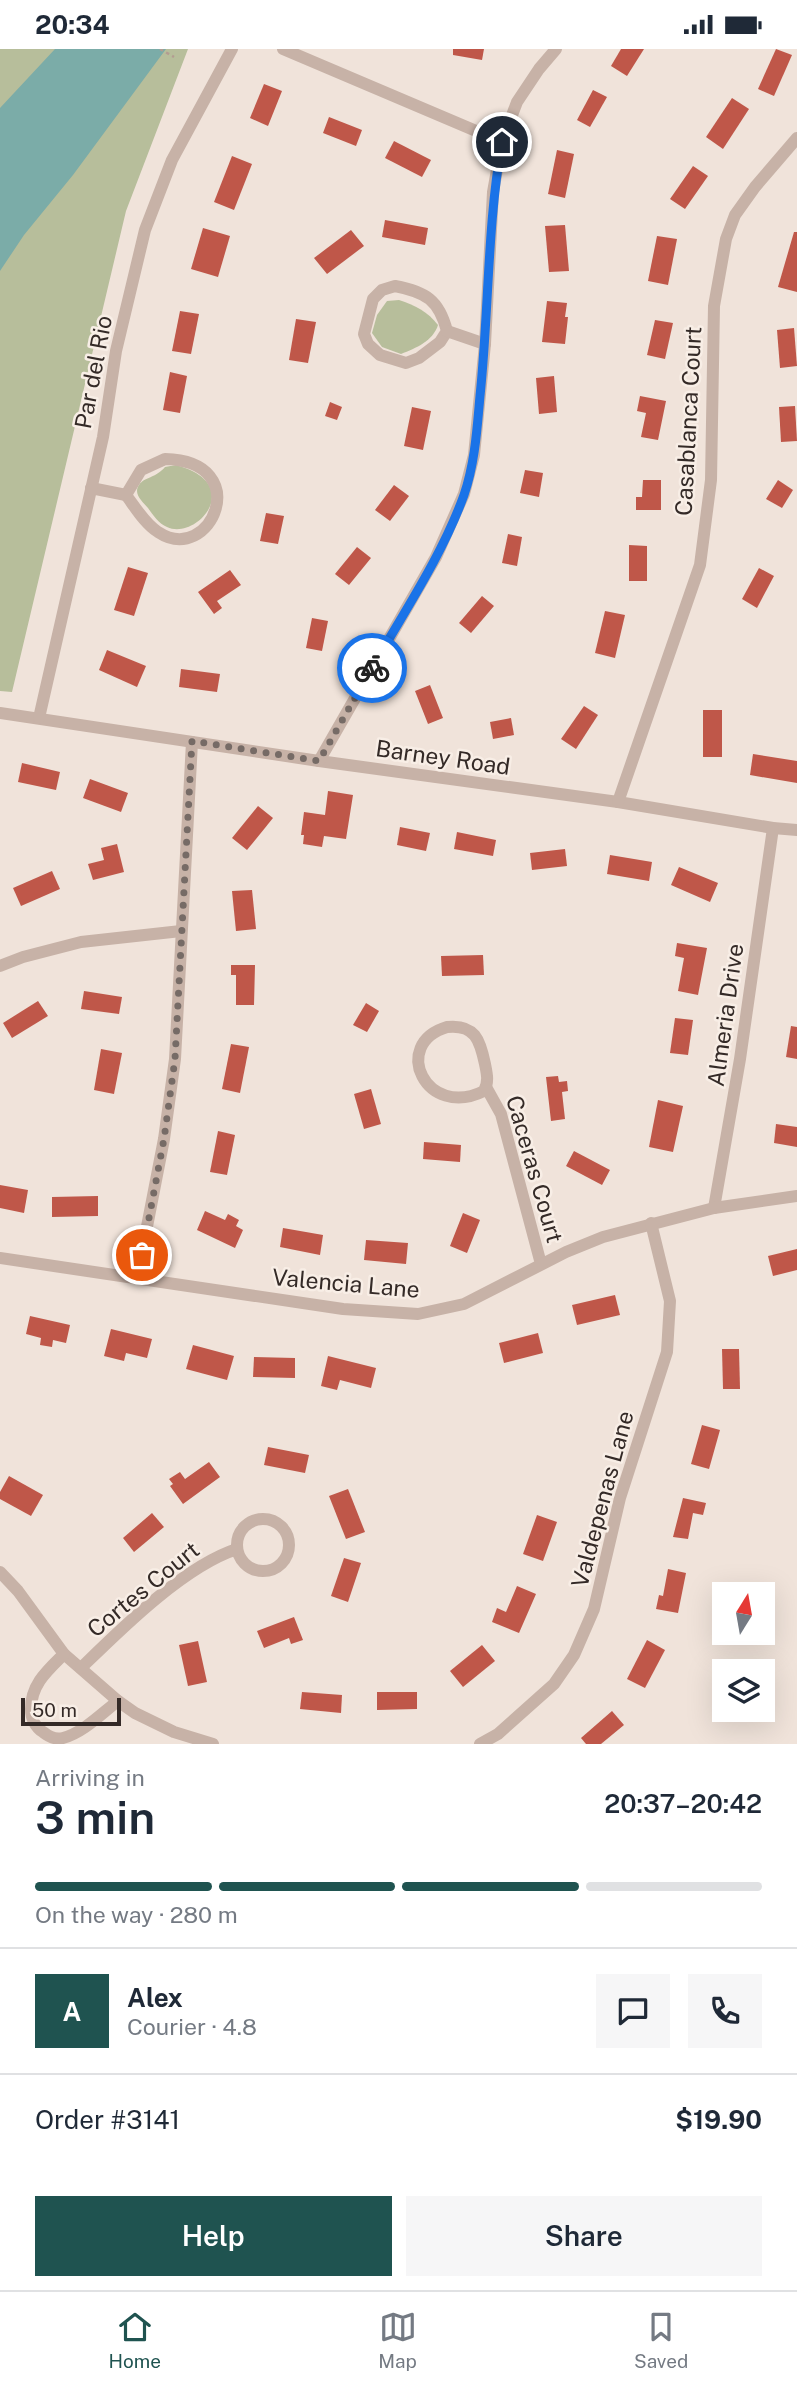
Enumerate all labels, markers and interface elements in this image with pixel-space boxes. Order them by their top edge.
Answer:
text: 20:34 [35,9,110,40]
pin [472,112,532,172]
icon: home [483,123,521,161]
street label: Par del Rio [69,313,117,431]
street label: Casablanca Court [670,326,706,516]
courier [337,633,407,703]
icon: bike [353,649,391,687]
street label: Barney Road [374,734,512,780]
street label: Almeria Drive [702,942,748,1088]
street label: Caceras Court [501,1092,569,1246]
pin [112,1225,172,1285]
icon: bag [123,1236,161,1274]
street label: Valencia Lane [271,1263,421,1303]
street label: Valdepenas Lane [565,1408,639,1590]
street label: Cortes Court [82,1536,204,1642]
north arrow [712,1582,775,1645]
map controls [712,1582,775,1722]
button: layers [712,1659,775,1722]
scale bar [21,1695,121,1727]
text: 50 m [32,1699,77,1721]
text: Arriving in [35,1764,145,1791]
text: 20:37–20:42 [604,1788,762,1819]
text: 3 min [35,1790,155,1844]
text: On the way · 280 m [35,1901,238,1928]
button: chat [596,1974,670,2048]
button: phone [688,1974,762,2048]
text: Alex [127,1982,183,2013]
text: A [63,1996,81,2027]
text: Courier · 4.8 [127,2013,257,2040]
text: Order #3141 [35,2104,180,2135]
text: $19.90 [675,2104,762,2135]
button: Help [35,2196,392,2276]
button: Share [406,2196,762,2276]
tab: Home [109,2308,161,2372]
tab: Map [378,2308,417,2372]
tab: Saved [634,2308,688,2372]

